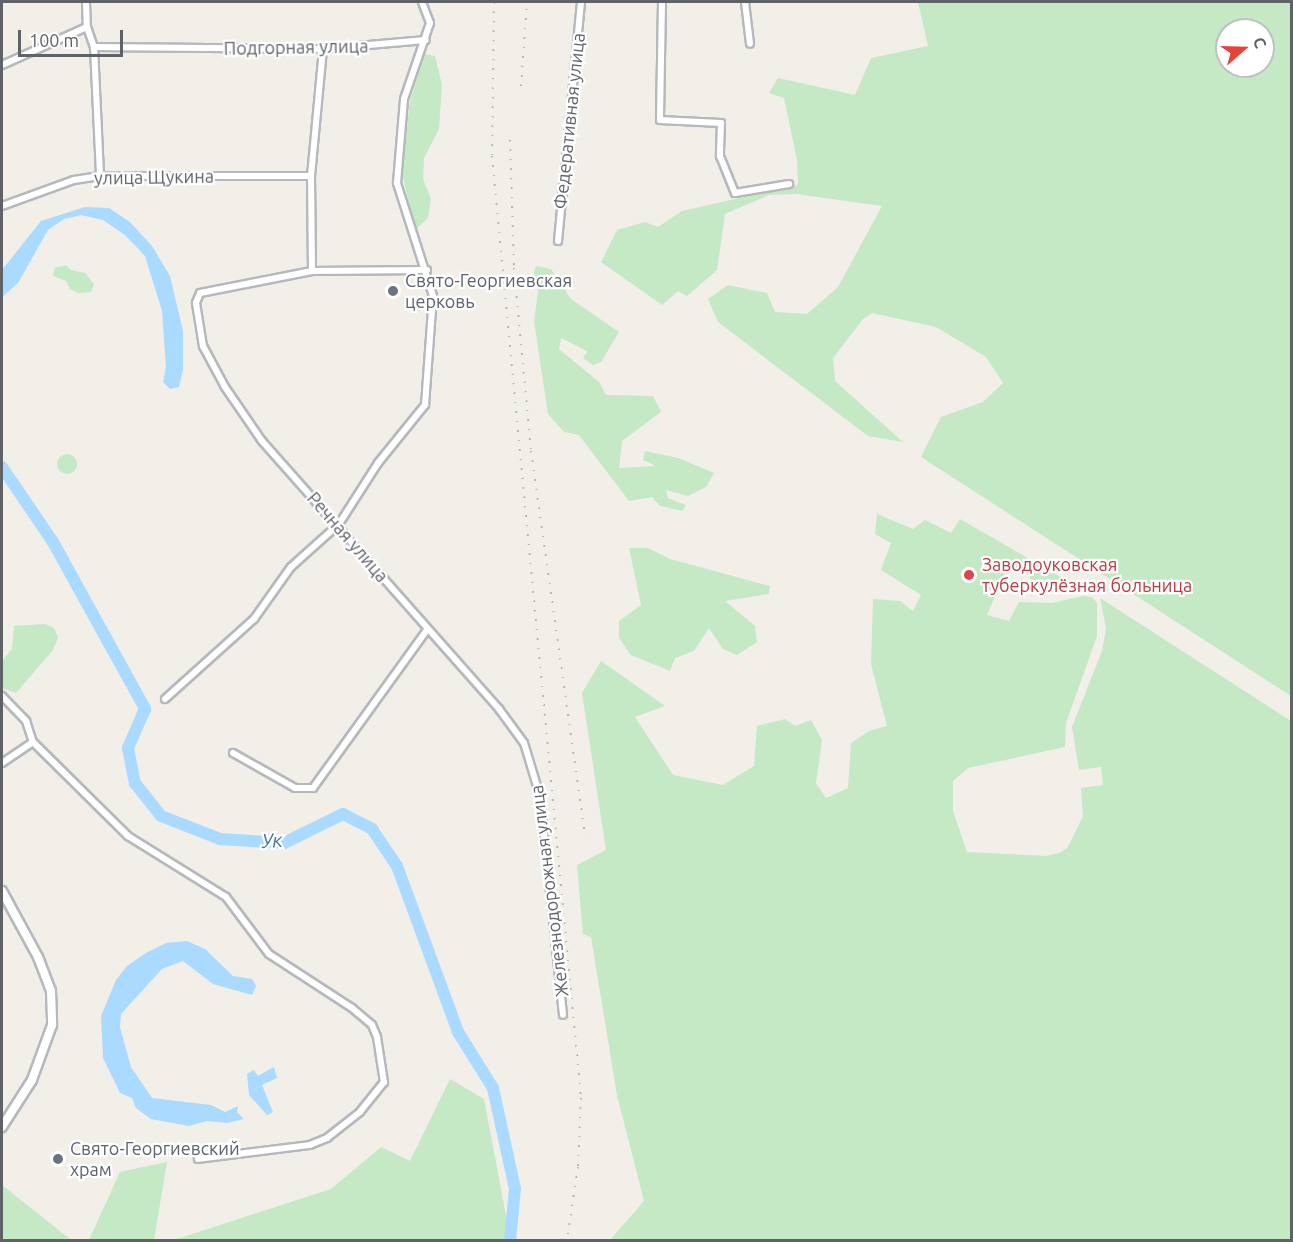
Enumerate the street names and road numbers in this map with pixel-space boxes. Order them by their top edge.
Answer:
street label: Федеративная улица [549,32,589,210]
street label: Подгорная улица [223,35,369,59]
street label: улица Щукина [94,165,214,189]
street label: Речная улица [303,487,393,587]
street label: Железнодорожная улица [525,784,573,998]

